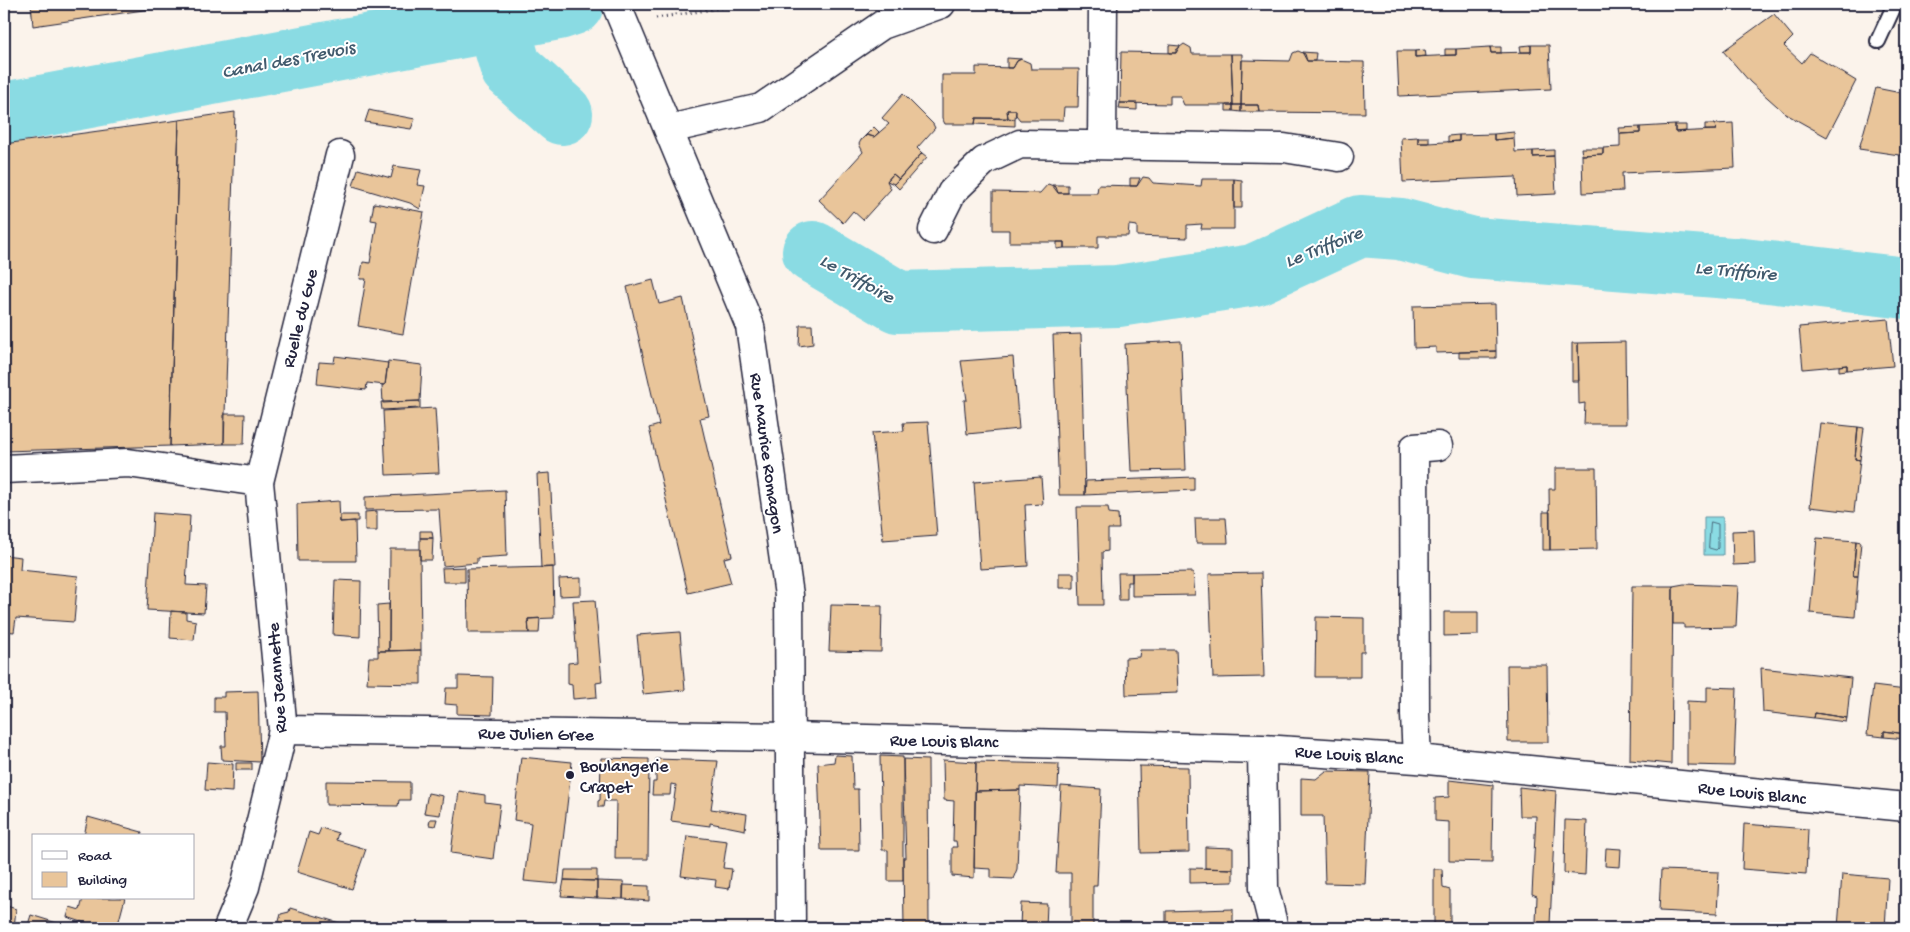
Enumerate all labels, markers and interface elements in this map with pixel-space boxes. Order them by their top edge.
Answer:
water label: Canal des Trevois [220,37,359,86]
water label: Le Triffoire [1282,222,1368,274]
water label: Le Triffoire [815,250,899,310]
water label: Le Triffoire [1694,257,1779,288]
street label: Ruelle du Gue [279,266,324,370]
street label: Rue Maurice Romagon [744,372,787,535]
street label: Rue Jeannette [264,621,293,734]
street label: Rue Julien Gree [478,724,595,747]
street label: Rue Louis Blanc [890,731,999,754]
street label: Rue Louis Blanc [1294,742,1405,771]
place label: Boulangerie Crapet [579,757,669,799]
marker: Boulangerie Crapet [564,769,576,781]
street label: Rue Louis Blanc [1697,778,1808,811]
legend [32,834,195,900]
text: Road [78,848,112,866]
text: Building [77,872,127,890]

